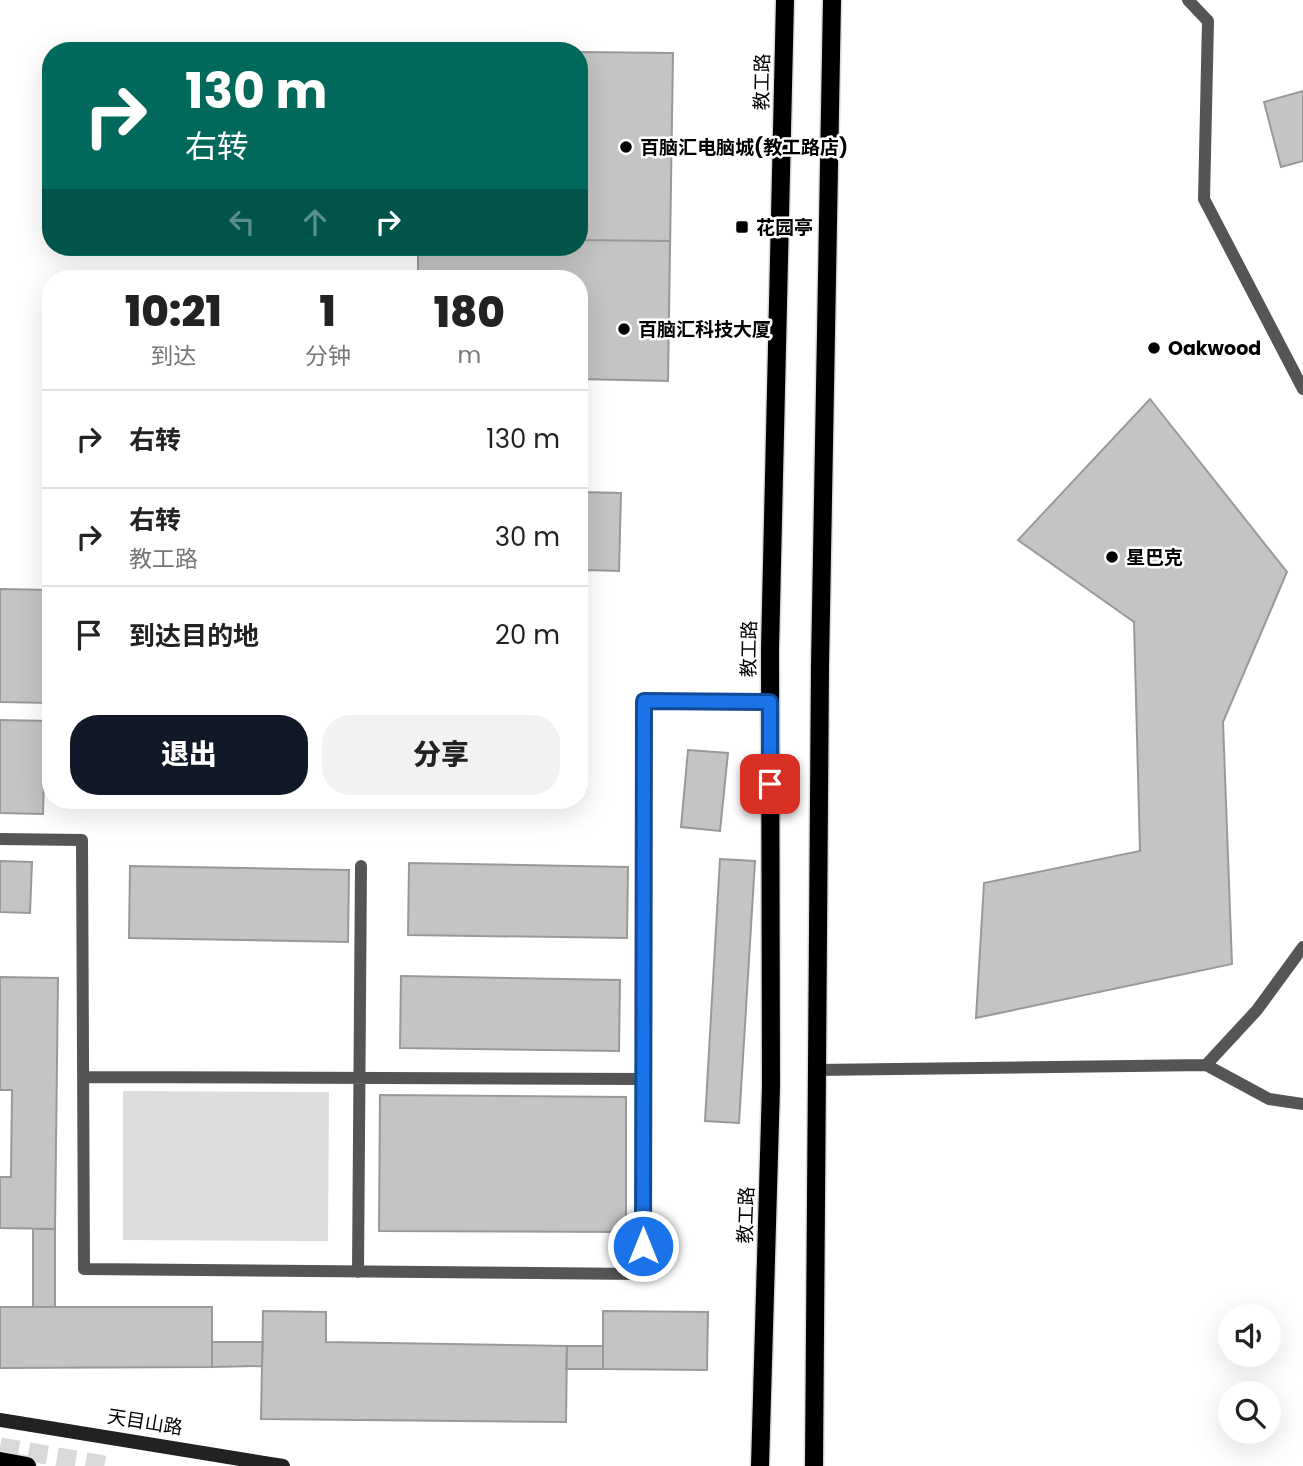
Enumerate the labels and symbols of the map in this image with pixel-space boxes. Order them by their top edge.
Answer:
street label: 教工路 [748,53,776,111]
place label: 百脑汇电脑城(教工路店) [640,134,848,161]
marker: 百脑汇电脑城(教工路店) [618,139,634,155]
place label: 花园亭 [756,214,813,241]
marker: 花园亭 [734,219,750,235]
place label: 百脑汇科技大厦 [638,316,771,343]
marker: 百脑汇科技大厦 [616,321,632,337]
place label: Oakwood [1168,335,1261,362]
marker: Oakwood [1146,340,1162,356]
place label: 星巴克 [1126,544,1183,571]
marker: 星巴克 [1104,549,1120,565]
street label: 教工路 [735,620,763,678]
pin [740,754,800,814]
street label: 教工路 [732,1186,760,1244]
position arrow [606,1209,680,1283]
street label: 天目山路 [105,1403,185,1441]

